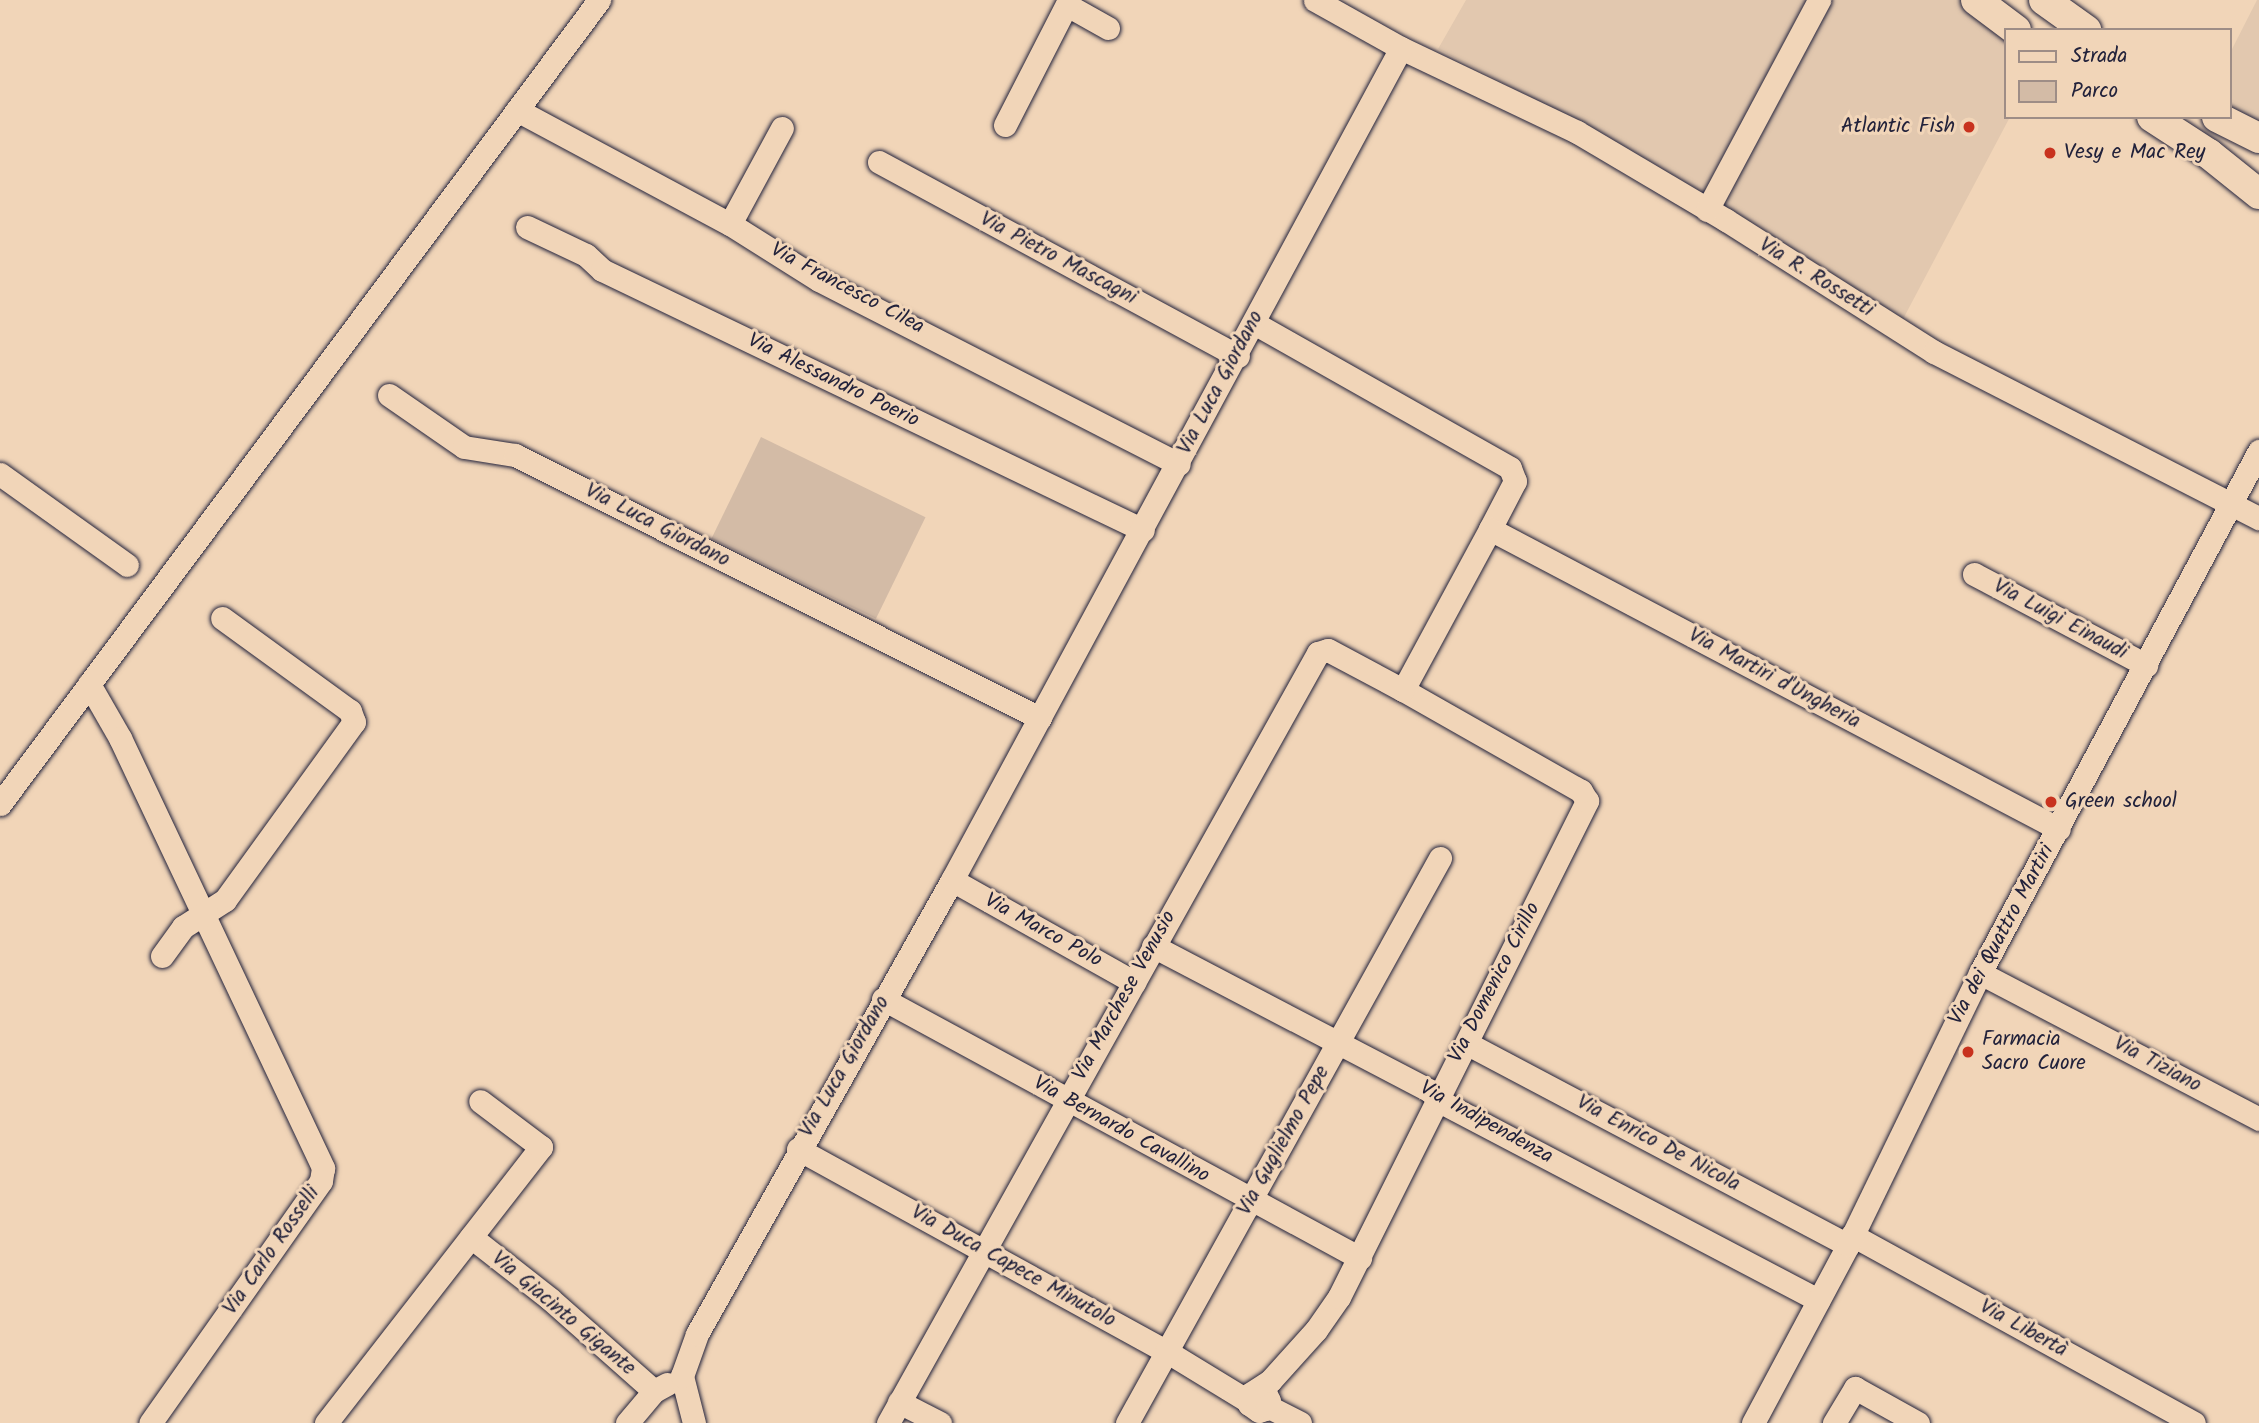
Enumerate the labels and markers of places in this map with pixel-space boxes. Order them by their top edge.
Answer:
place label: Atlantic Fish [1841,114,1955,140]
marker: Atlantic Fish [1961,119,1977,135]
place label: Vesy e Mac Rey [2064,140,2205,166]
marker: Vesy e Mac Rey [2042,145,2058,161]
place label: Green school [2065,789,2177,815]
marker: Green school [2043,794,2059,810]
place label: Farmacia Sacro Cuore [1982,1027,2086,1077]
marker: Farmacia Sacro Cuore [1960,1044,1976,1060]

